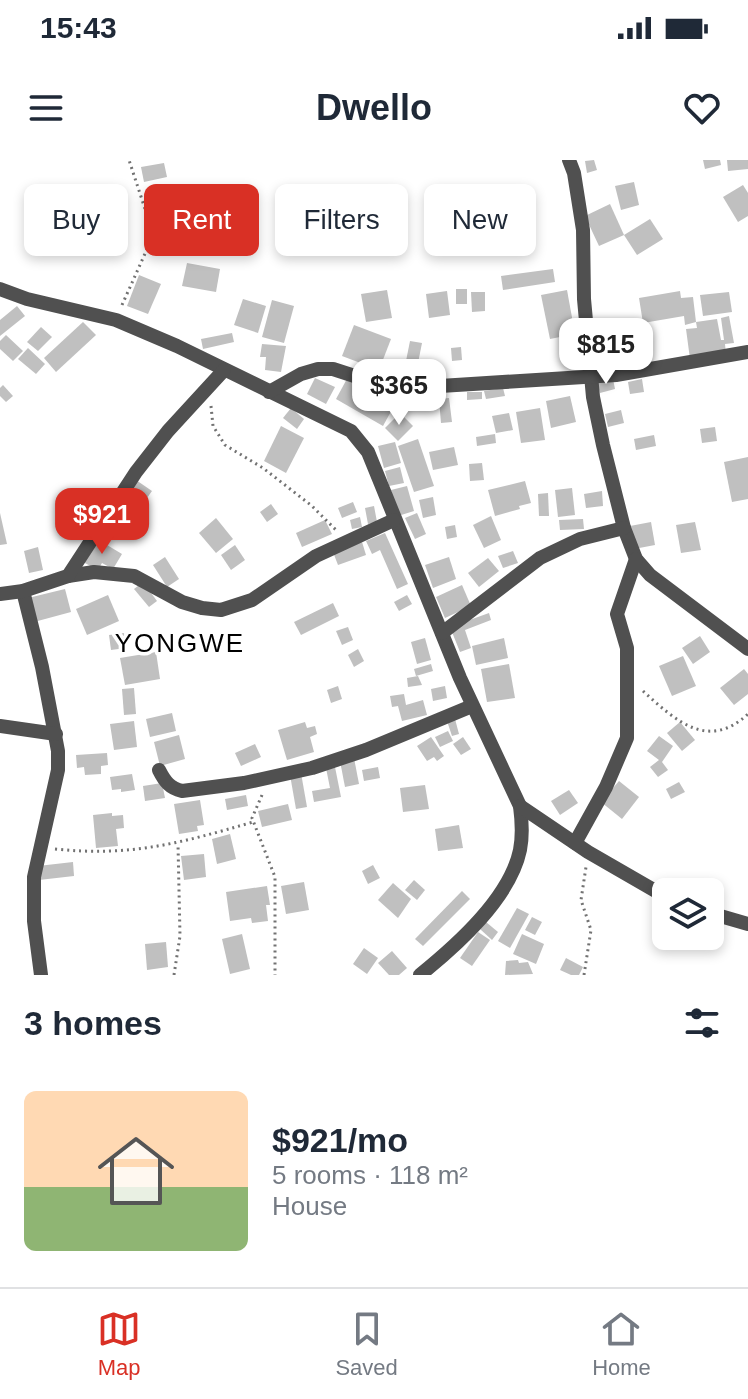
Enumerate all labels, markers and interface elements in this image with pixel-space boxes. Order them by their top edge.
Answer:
text: 15:43 [40,11,117,44]
icon: menu [24,86,68,130]
icon: heart [680,86,724,130]
text: Dwello [316,87,432,128]
chip: Buy [24,184,128,256]
chip: Rent [144,184,259,256]
chip: Filters [275,184,408,256]
chip: New [424,184,536,256]
pin: $815 [559,318,653,386]
text: $815 [577,329,635,359]
pin: $365 [352,359,446,427]
text: $365 [370,370,428,400]
pin: $921 [55,488,149,556]
text: $921 [73,499,131,529]
district label: YONGWE [115,628,245,658]
map controls [652,878,724,950]
button: layers [652,878,724,950]
icon: filters [680,1001,724,1045]
text: 3 homes [24,1004,162,1042]
text: $921/mo [272,1121,408,1159]
icon: home [88,1123,184,1219]
text: 5 rooms · 118 m² [272,1160,468,1190]
text: House [272,1191,347,1221]
tab: Map [97,1307,141,1381]
tab: Saved [335,1307,398,1381]
tab: Home [592,1307,651,1381]

